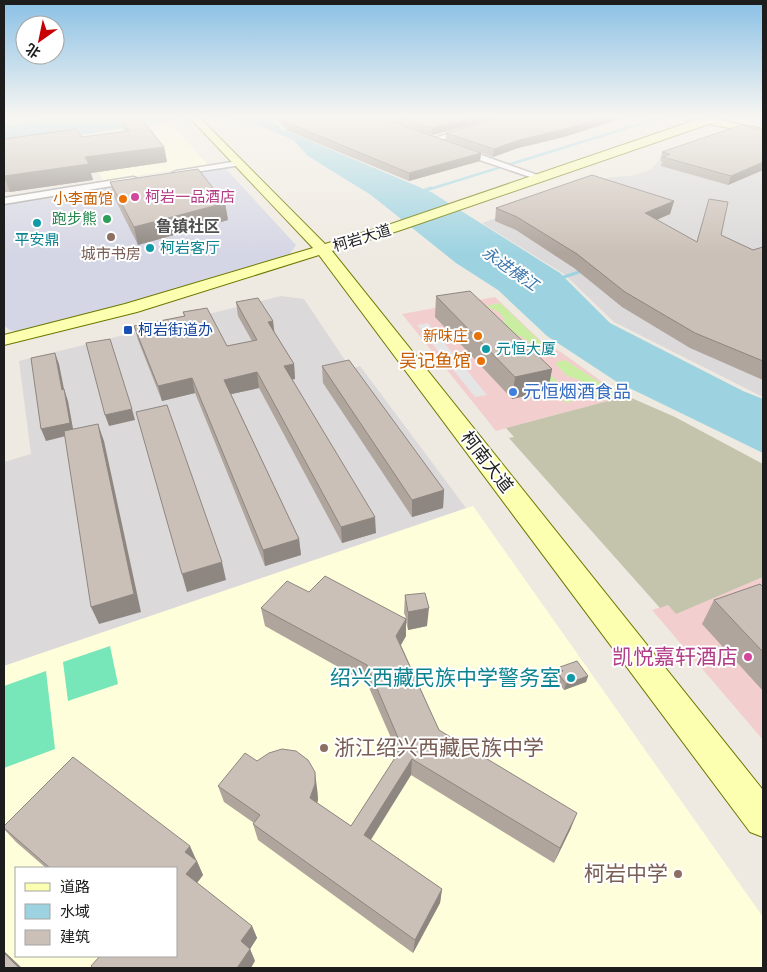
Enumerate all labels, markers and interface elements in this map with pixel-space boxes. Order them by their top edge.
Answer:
north arrow [15,15,65,65]
text: 北 [23,40,44,61]
place label: 柯岩一品酒店 [145,188,235,206]
place label: 小李面馆 [53,190,113,208]
marker: 柯岩一品酒店 [129,191,141,203]
marker: 小李面馆 [117,193,129,205]
place label: 跑步熊 [52,210,97,228]
marker: 跑步熊 [101,213,113,225]
marker: 平安鼎 [31,217,43,229]
district label: 鲁镇社区 [156,217,220,237]
street label: 柯岩大道 [331,221,393,255]
place label: 平安鼎 [14,231,60,249]
marker: 城市书房 [105,231,117,243]
place label: 柯岩客厅 [160,239,220,257]
marker: 柯岩客厅 [144,242,156,254]
water label: 永进横江 [478,242,544,297]
place label: 城市书房 [81,245,141,263]
place label: 柯岩街道办 [138,321,213,339]
marker: 柯岩街道办 [122,324,134,336]
place label: 新味庄 [423,327,468,345]
marker: 新味庄 [472,330,484,342]
place label: 元恒大厦 [496,340,556,358]
marker: 元恒大厦 [480,343,492,355]
place label: 吴记鱼馆 [399,350,471,372]
marker: 吴记鱼馆 [475,355,487,367]
place label: 元恒烟酒食品 [523,381,631,403]
marker: 元恒烟酒食品 [507,386,519,398]
street label: 柯南大道 [456,427,518,497]
place label: 凯悦嘉轩酒店 [612,644,738,670]
marker: 凯悦嘉轩酒店 [742,651,754,663]
place label: 绍兴西藏民族中学警务室 [330,665,561,691]
marker: 绍兴西藏民族中学警务室 [565,672,577,684]
place label: 浙江绍兴西藏民族中学 [334,735,544,761]
marker: 浙江绍兴西藏民族中学 [318,742,330,754]
place label: 柯岩中学 [584,861,668,887]
legend [15,867,178,957]
marker: 柯岩中学 [672,868,684,880]
text: 道路 [60,878,90,896]
text: 水域 [60,903,90,921]
text: 建筑 [60,928,90,946]

